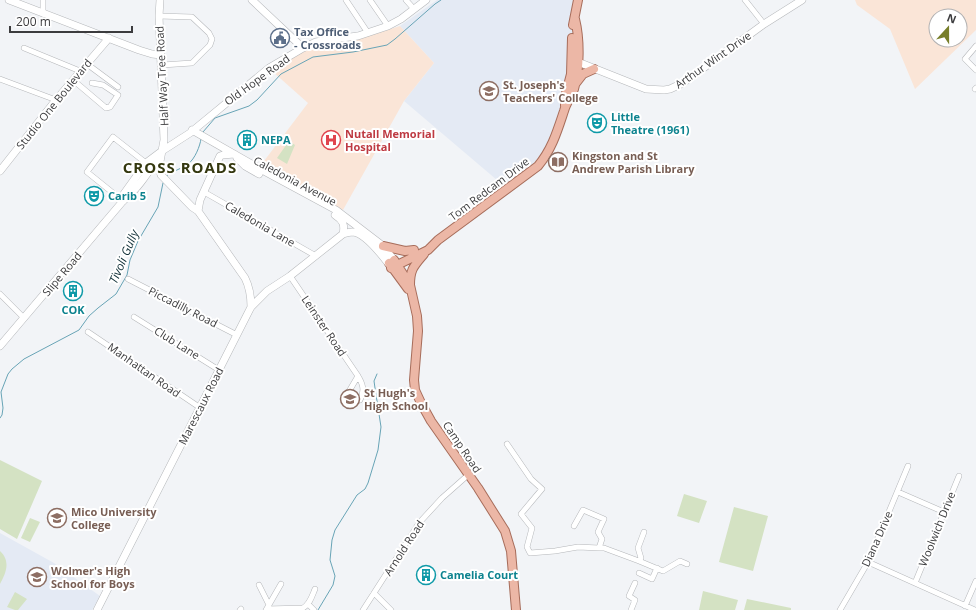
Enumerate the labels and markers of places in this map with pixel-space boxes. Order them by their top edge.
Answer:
place label: Tax Office - Crossroads [294,24,362,52]
public building icon: Tax Office - Crossroads [269,27,291,49]
place label: St. Joseph's Teachers' College [503,77,598,105]
school or university icon: St. Joseph's Teachers' College [478,80,500,102]
place label: Little Theatre (1961) [611,109,690,137]
theatre icon: Little Theatre (1961) [586,112,608,134]
place label: Nutall Memorial Hospital [345,126,435,154]
building icon: NEPA [236,129,258,151]
hospital icon: Nutall Memorial Hospital [320,129,342,151]
place label: NEPA [261,132,291,147]
place label: Kingston and St Andrew Parish Library [572,148,695,176]
library icon: Kingston and St Andrew Parish Library [547,151,569,173]
theatre icon: Carib 5 [83,185,105,207]
place label: Carib 5 [108,188,146,203]
building icon: COK [62,280,84,302]
place label: COK [61,302,85,317]
place label: St Hugh's High School [364,385,428,413]
school or university icon: St Hugh's High School [339,388,361,410]
place label: Mico University College [71,504,157,532]
school or university icon: Mico University College [46,507,68,529]
place label: Wolmer's High School for Boys [51,563,135,591]
building icon: Camelia Court [415,564,437,586]
school or university icon: Wolmer's High School for Boys [26,566,48,588]
place label: Camelia Court [440,567,518,582]

